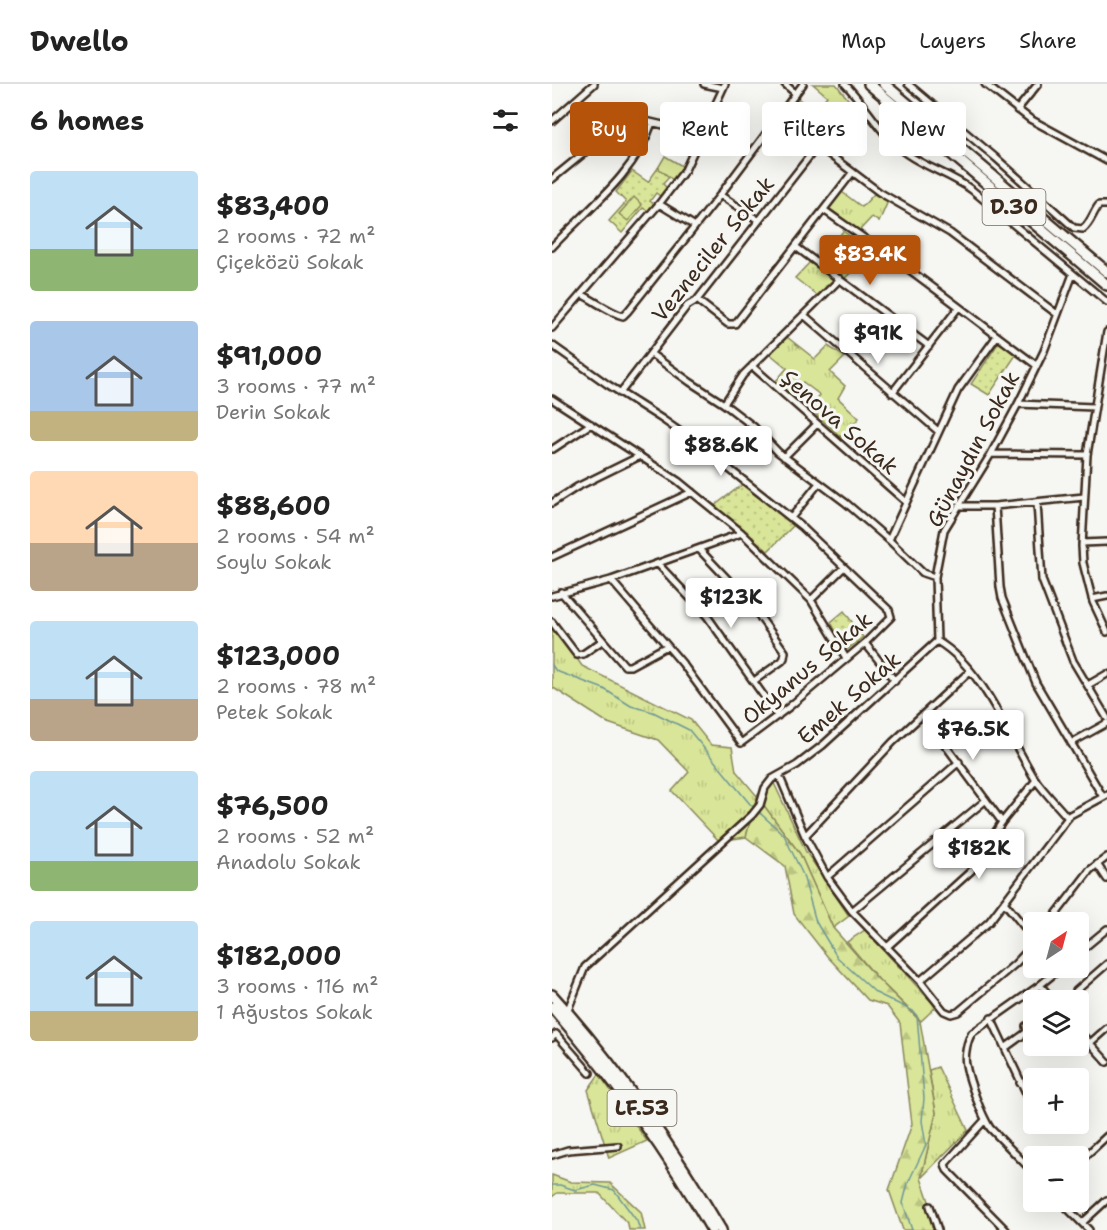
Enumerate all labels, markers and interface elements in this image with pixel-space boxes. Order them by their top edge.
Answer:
text: Dwello [30,22,129,60]
text: Map [841,27,886,55]
text: Layers [919,27,986,55]
text: Share [1019,27,1077,55]
chip: Buy [570,102,648,156]
chip: Rent [660,102,750,156]
chip: Filters [762,102,867,156]
chip: New [879,102,966,156]
text: 6 homes [30,103,144,138]
icon: filters [489,104,522,137]
street label: Vezneciler Sokak [645,170,781,328]
text: $83,400 [216,188,329,223]
road number: D.30 [982,189,1046,225]
icon: home [78,195,150,267]
text: 2 rooms · 72 m² [216,223,375,249]
pin: $83.4K [821,235,919,286]
text: $83.4K [833,241,907,267]
text: Çiçeközü Sokak [216,249,364,275]
pin: $91K [842,314,914,365]
text: $91K [853,320,903,346]
text: $91,000 [216,338,322,373]
icon: home [78,345,150,417]
street label: Şenova Sokak [775,363,905,481]
street label: Günaydın Sokak [920,366,1026,532]
text: 3 rooms · 77 m² [216,373,376,399]
text: Derin Sokak [216,399,331,425]
pin: $88.6K [672,426,770,477]
text: $88.6K [684,432,758,458]
text: $88,600 [216,488,331,523]
icon: home [78,495,150,567]
text: 2 rooms · 54 m² [216,523,375,549]
text: Soylu Sokak [216,549,332,575]
pin: $123K [689,578,773,629]
text: $123K [700,584,762,610]
street label: Okyanus Sokak [736,605,878,731]
text: $123,000 [216,638,340,673]
icon: home [78,645,150,717]
street label: Emek Sokak [791,645,907,751]
text: 2 rooms · 78 m² [216,673,376,699]
text: Petek Sokak [216,699,333,725]
pin: $76.5K [924,710,1022,761]
text: $76.5K [937,716,1009,742]
text: $76,500 [216,788,329,823]
icon: home [78,795,150,867]
text: 2 rooms · 52 m² [216,823,374,849]
pin: $182K [937,829,1021,880]
text: $182K [947,835,1011,861]
text: Anadolu Sokak [216,849,361,875]
north arrow [1023,912,1089,978]
map controls [1023,912,1089,1212]
text: $182,000 [216,938,341,973]
icon: home [78,945,150,1017]
text: 3 rooms · 116 m² [216,973,378,999]
button: layers [1023,990,1089,1056]
text: 1 Ağustos Sokak [216,999,373,1025]
button: + [1023,1068,1089,1134]
road number: LF.53 [608,1090,676,1126]
button: − [1023,1146,1089,1212]

